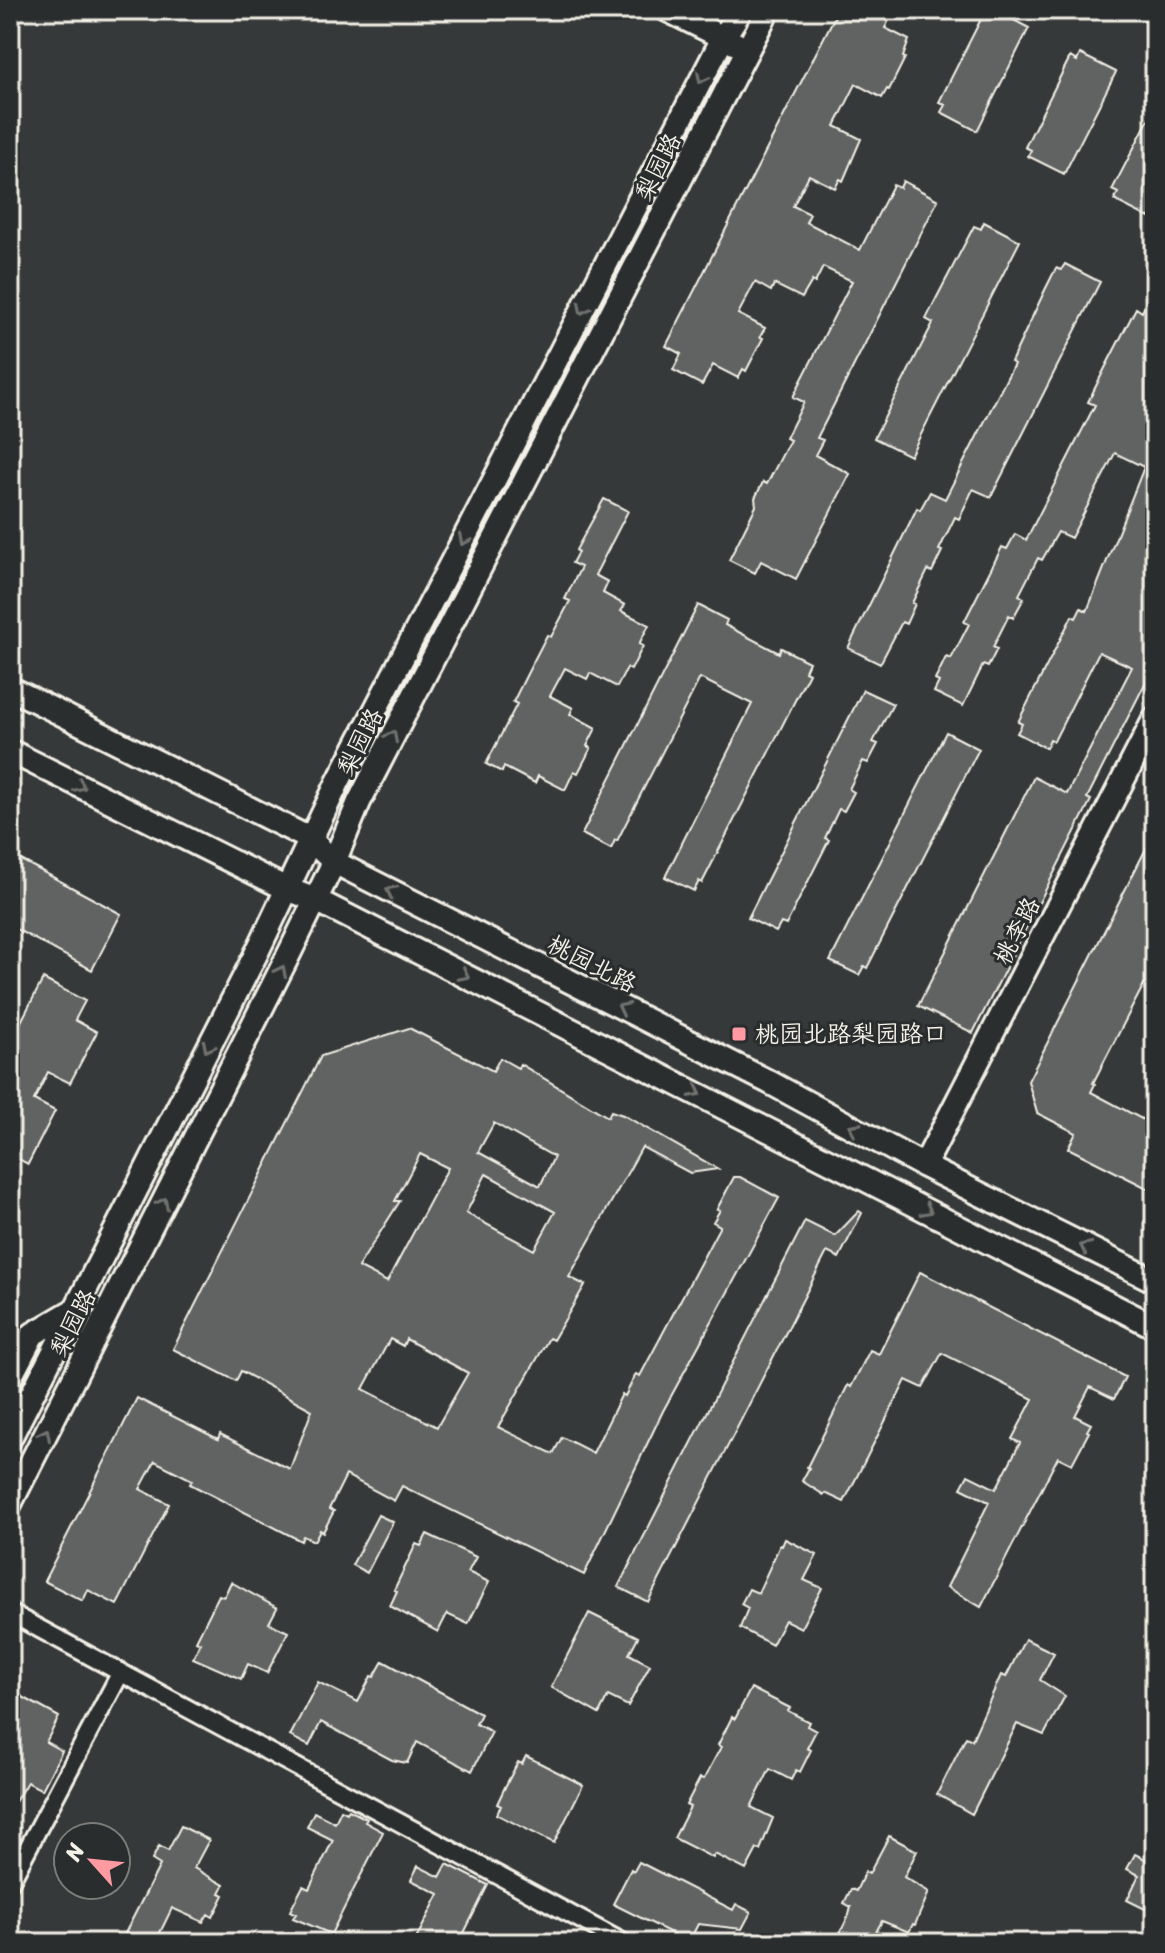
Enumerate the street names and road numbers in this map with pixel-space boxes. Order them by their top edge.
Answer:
street label: 梨园路 [623,125,693,209]
street label: 梨园路 [325,700,395,784]
street label: 桃李路 [982,889,1052,973]
street label: 桃园北路 [540,923,644,1005]
street label: 梨园路 [38,1281,108,1365]

